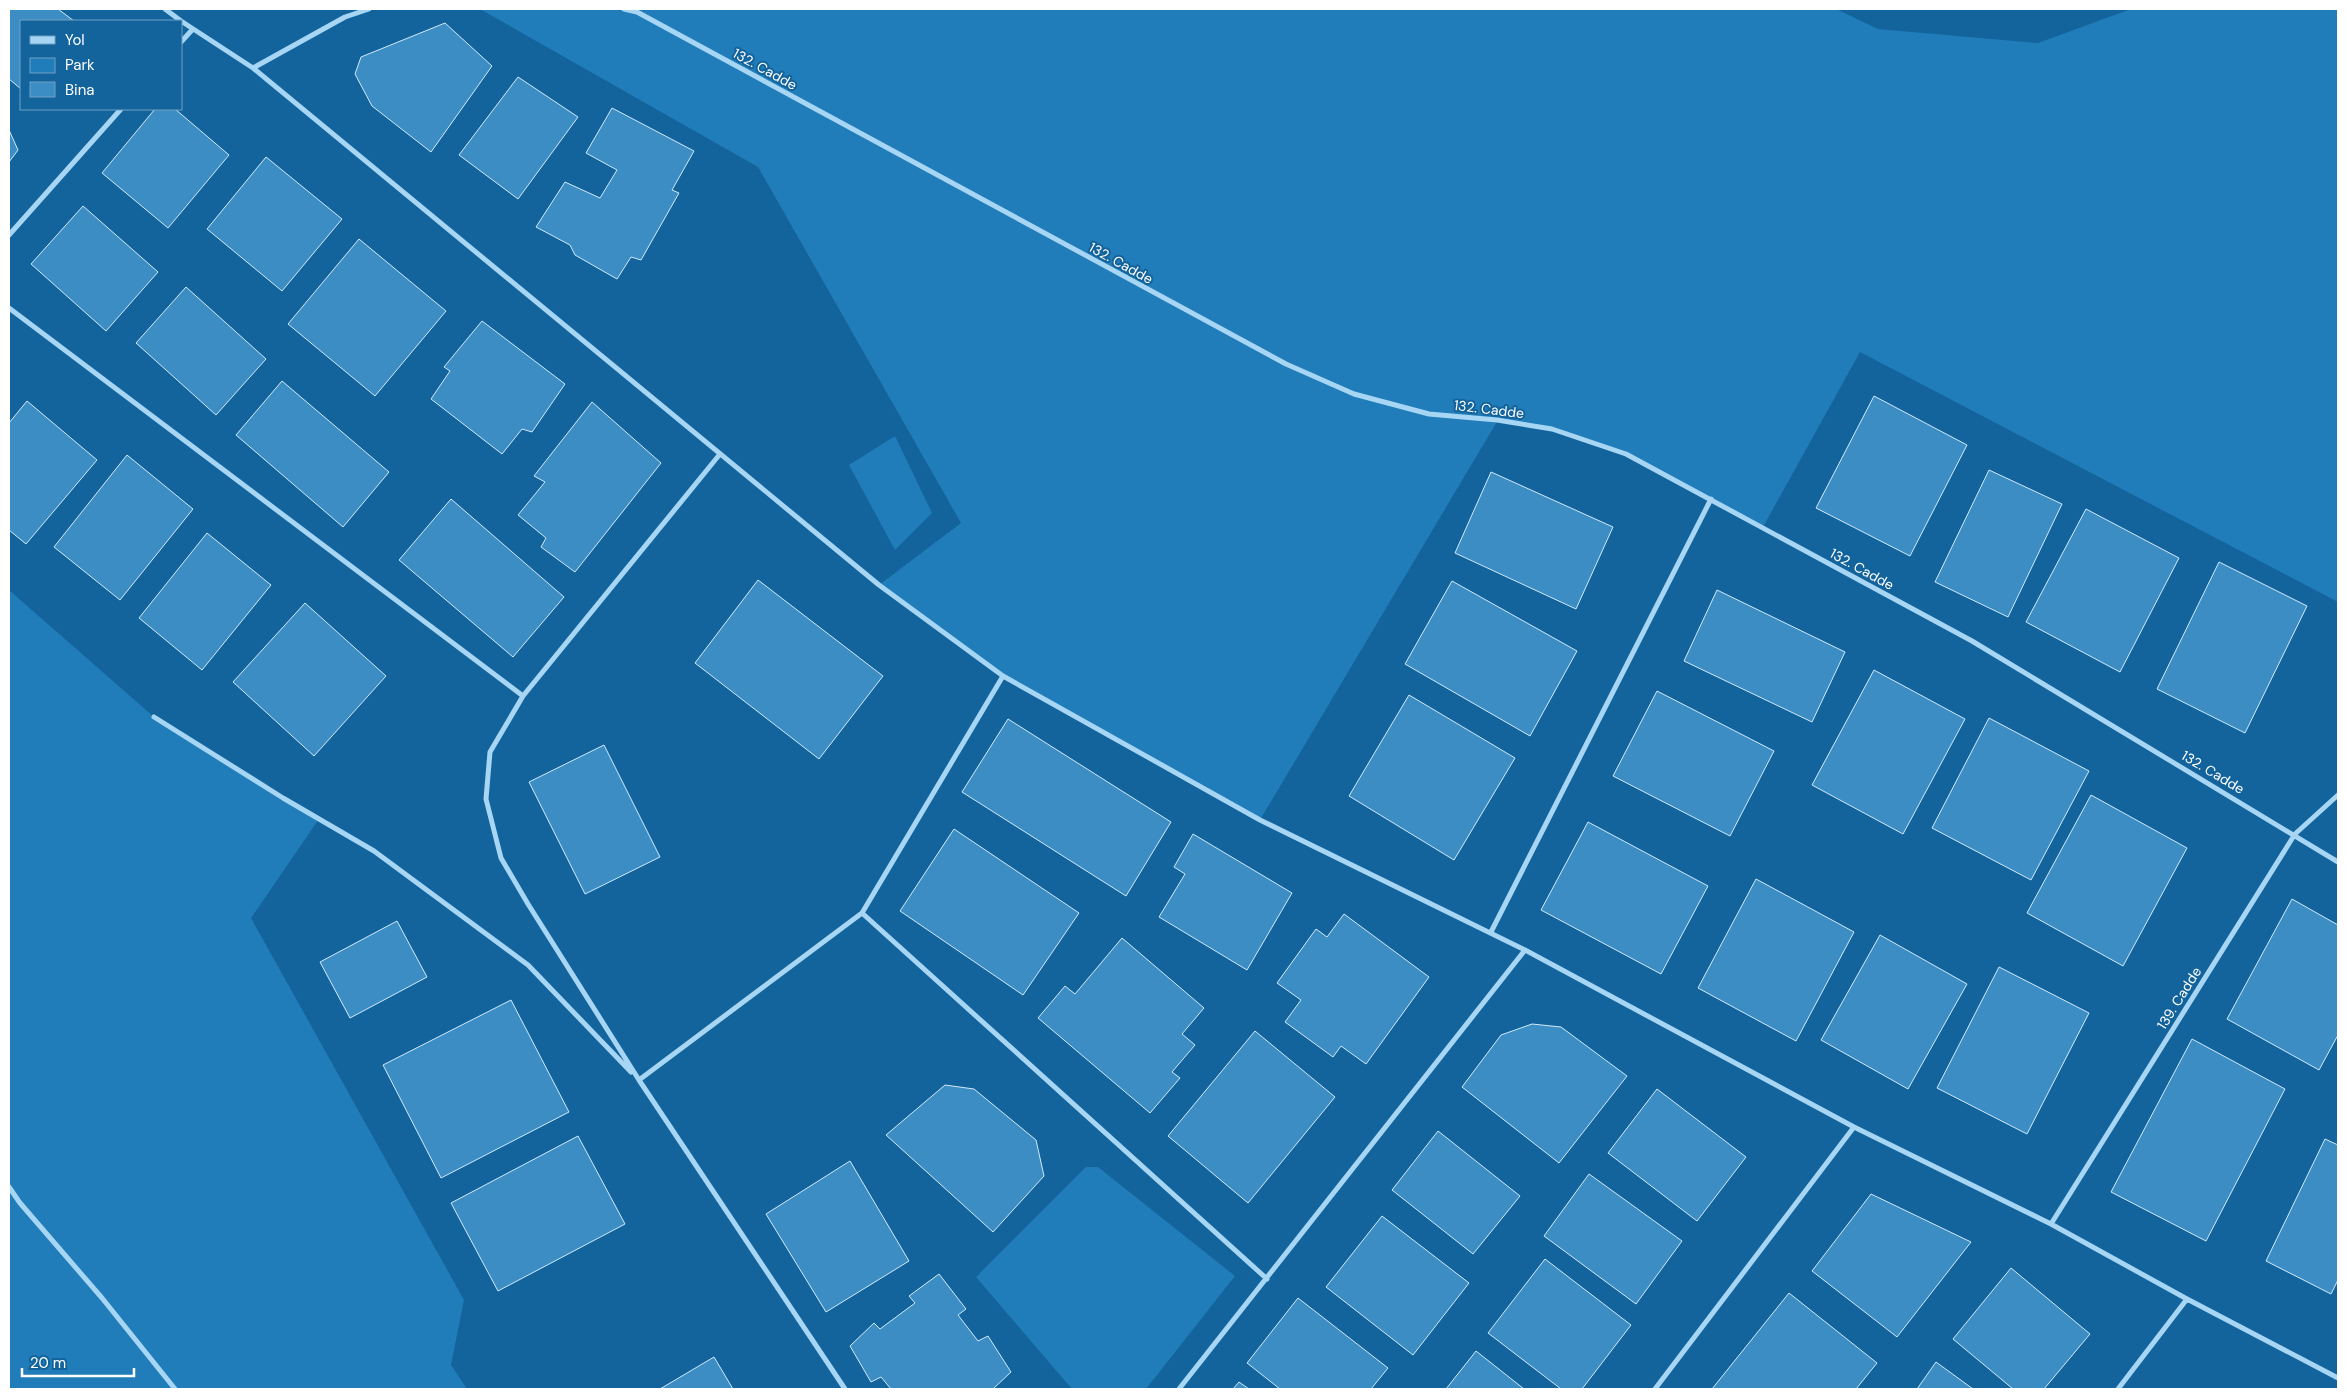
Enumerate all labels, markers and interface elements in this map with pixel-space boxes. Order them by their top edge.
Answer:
legend [20,20,182,110]
text: Yol [65,30,85,50]
street label: 132. Cadde [730,44,800,94]
text: Park [65,55,95,75]
text: Bina [65,80,94,100]
street label: 132. Cadde [1086,238,1156,288]
street label: 132. Cadde [1453,396,1525,422]
street label: 132. Cadde [1827,544,1897,594]
street label: 132. Cadde [2178,746,2248,798]
street label: 139. Cadde [2153,963,2205,1033]
scale bar [22,1346,135,1378]
text: 20 m [30,1353,66,1373]

